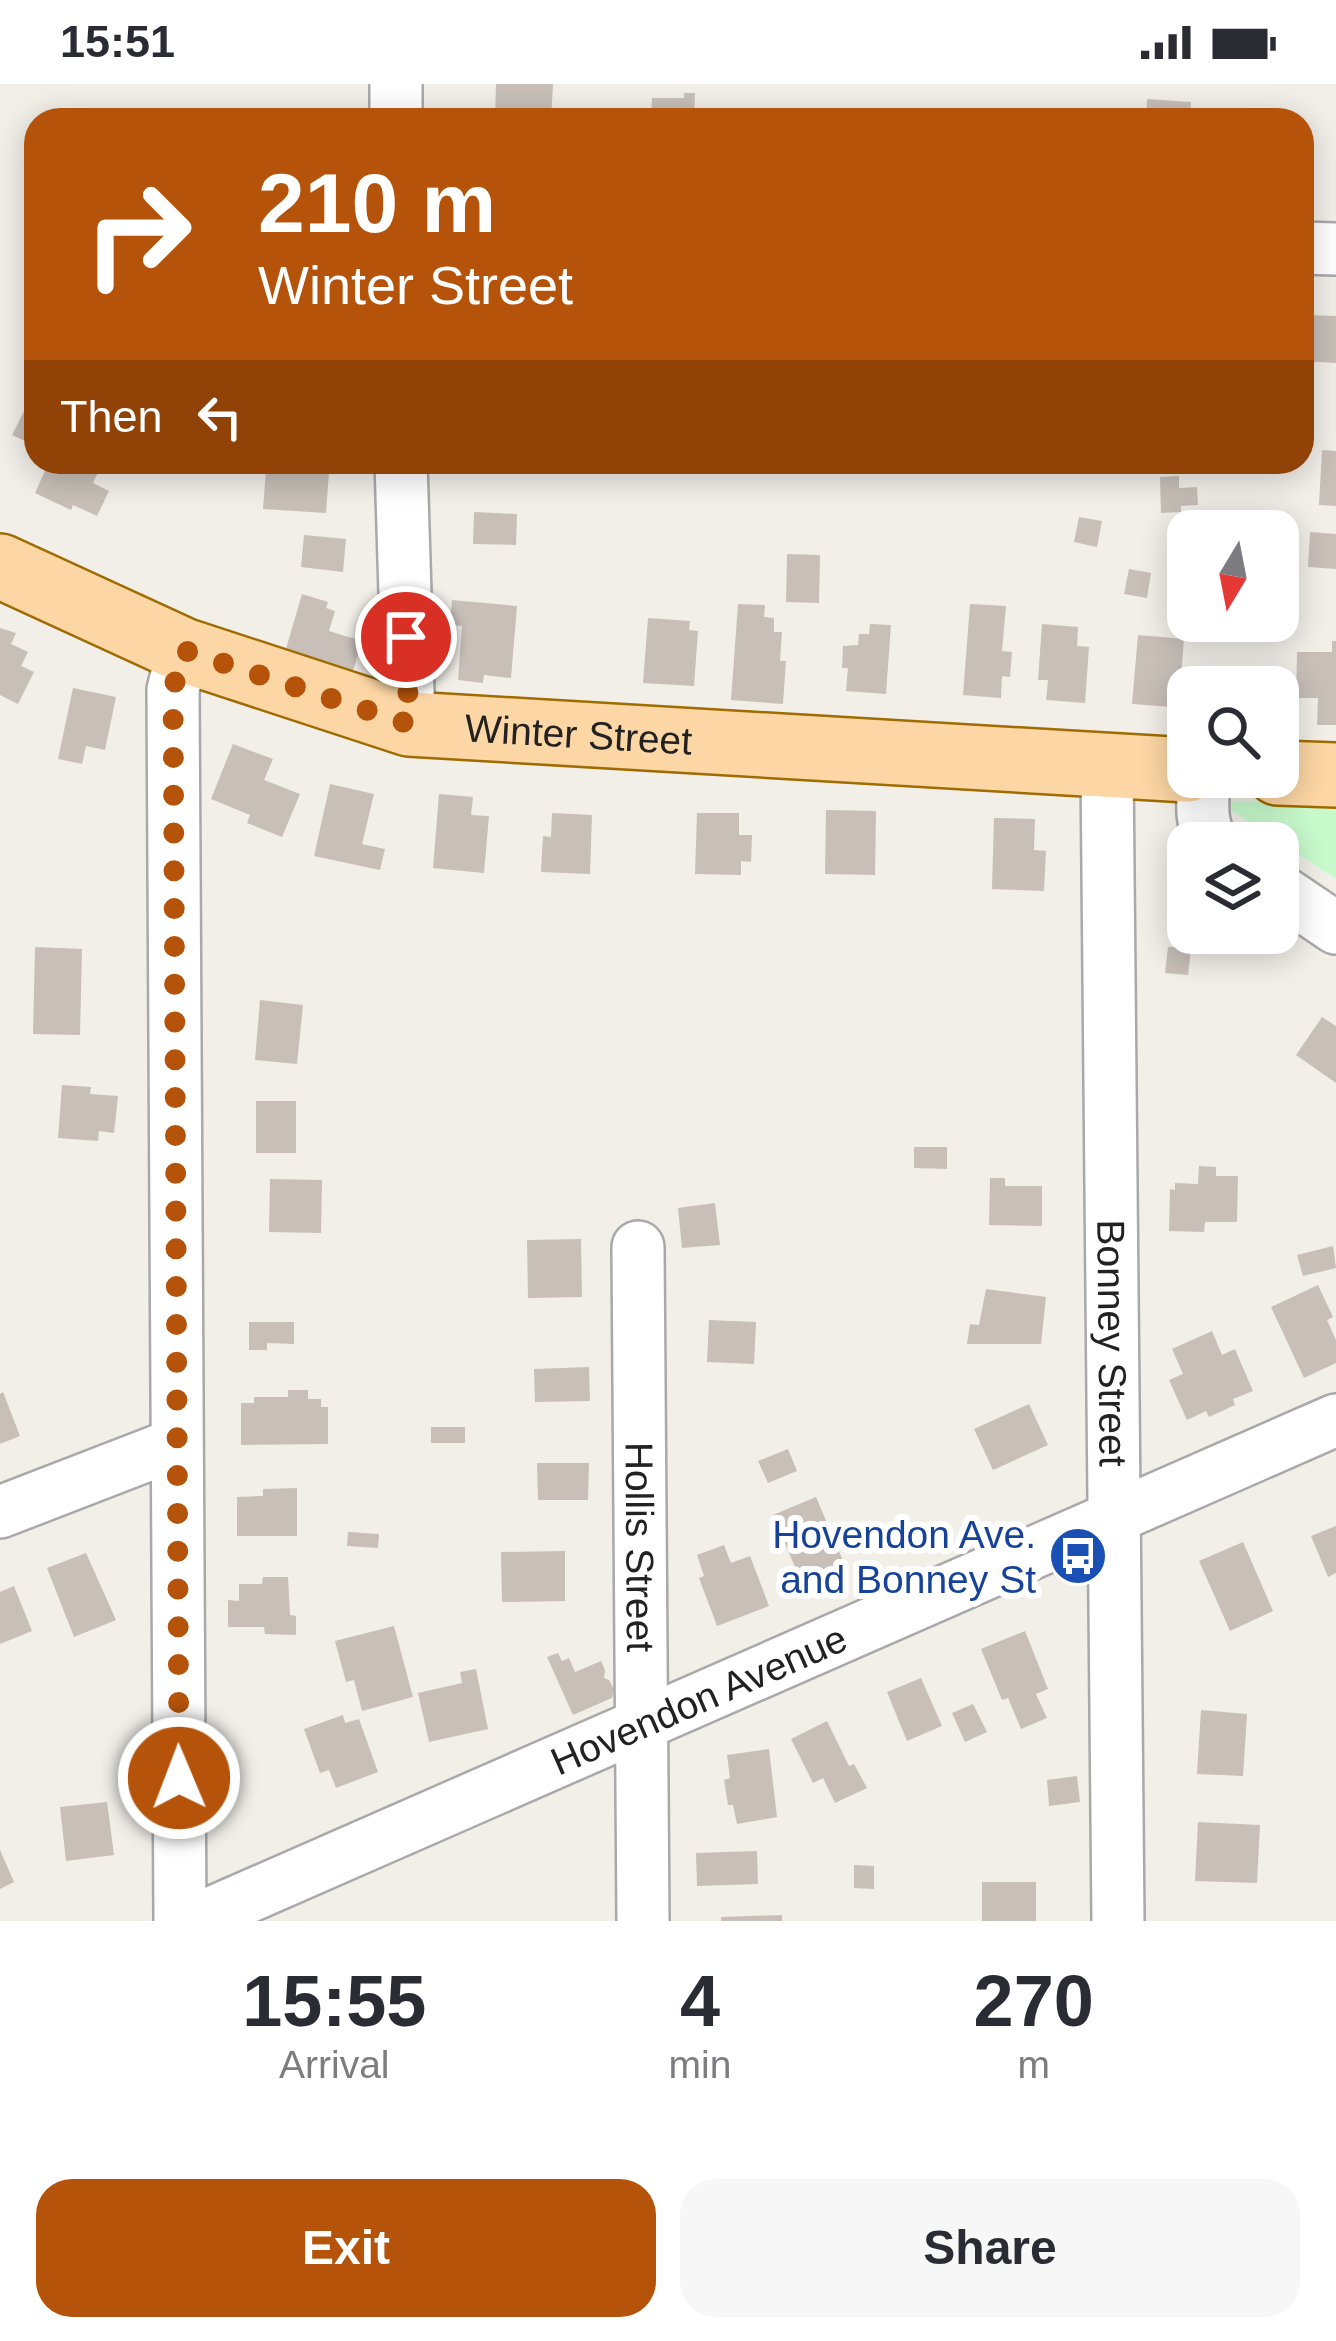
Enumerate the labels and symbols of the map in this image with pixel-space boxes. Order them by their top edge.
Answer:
north arrow [1167,510,1299,642]
pin [355,586,457,688]
street label: Winter Street [464,706,694,762]
street label: Bonney Street [1090,1219,1135,1467]
street label: Hollis Street [618,1442,663,1652]
place label: Hovendon Ave. and Bonney St [772,1513,1036,1601]
bus stop icon: Hovendon Ave. and Bonney St [1047,1525,1109,1587]
street label: Hovendon Avenue [544,1616,853,1783]
position arrow [116,1715,242,1841]

